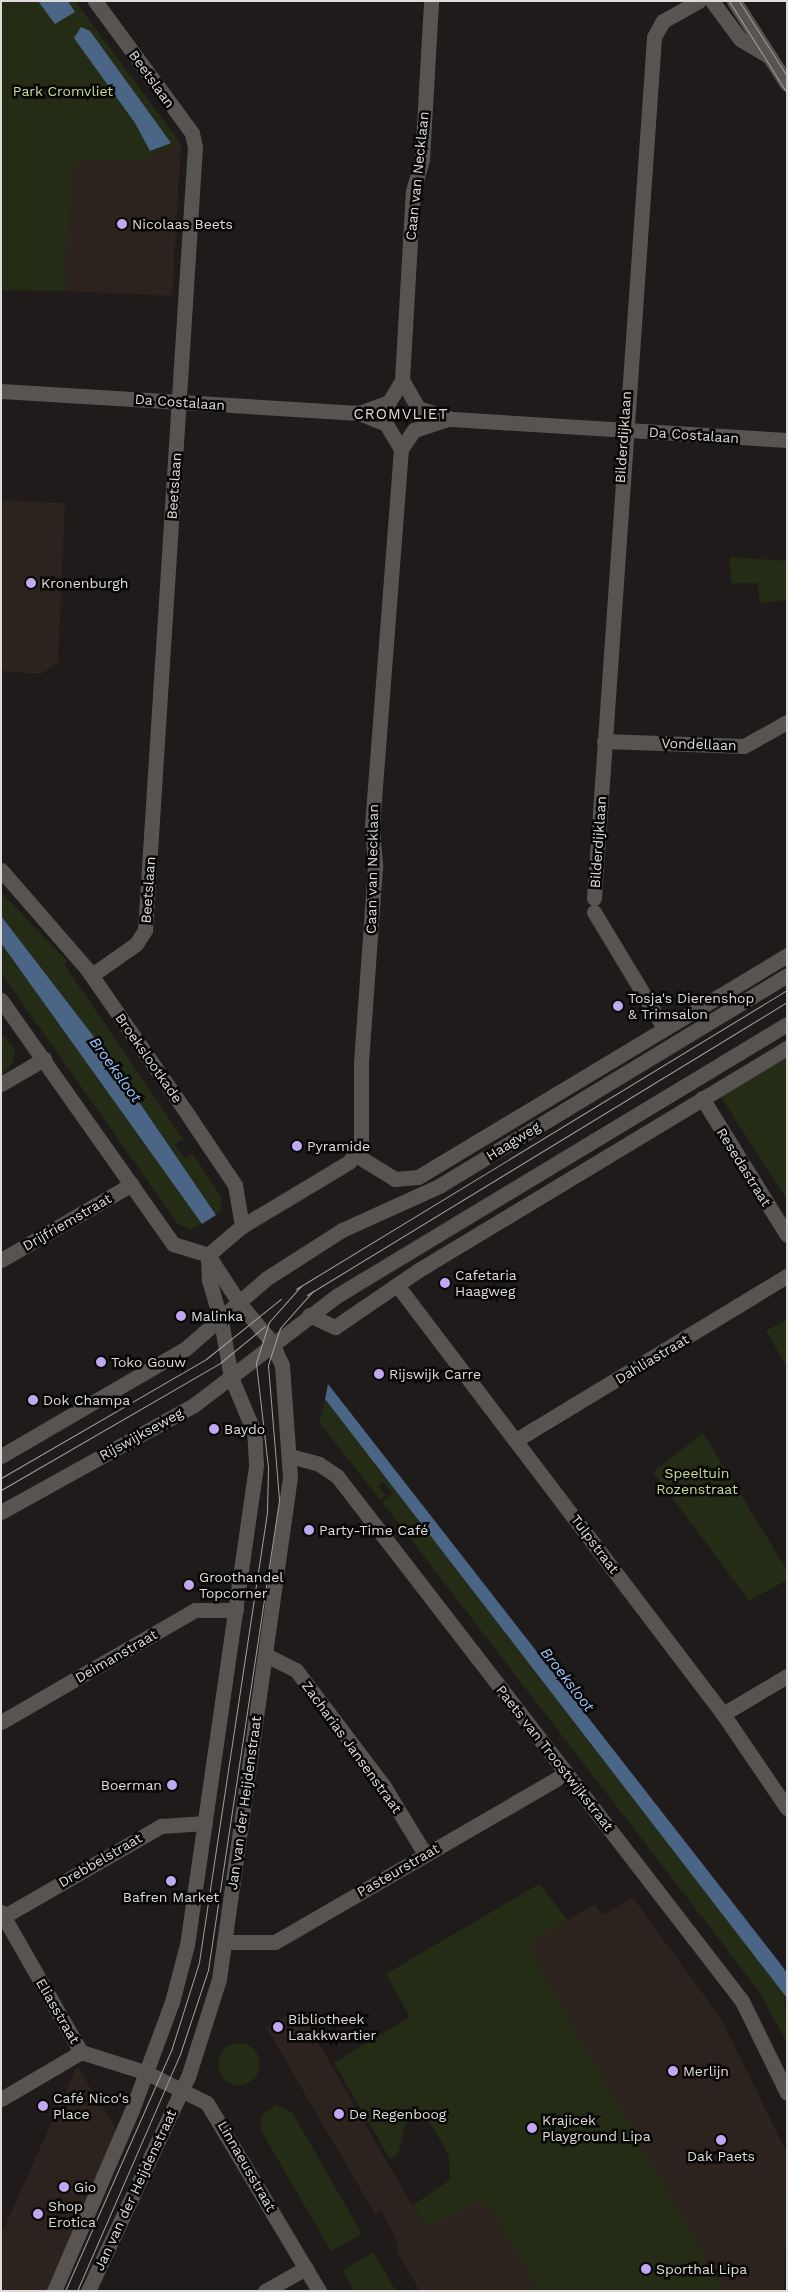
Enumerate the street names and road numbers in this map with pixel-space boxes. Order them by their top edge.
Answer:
street label: Beetslaan [125,47,179,111]
street label: Caan van Necklaan [402,110,432,242]
street label: Da Costalaan [134,390,226,414]
street label: Bilderdijklaan [611,390,635,484]
street label: Da Costalaan [648,423,740,447]
street label: Beetslaan [163,452,185,520]
street label: Vondellaan [661,734,737,754]
street label: Bilderdijklaan [586,795,610,889]
street label: Caan van Necklaan [362,804,382,934]
street label: Beetslaan [137,856,159,924]
street label: Broekslootkade [112,1010,186,1106]
street label: Haagweg [483,1118,543,1164]
street label: Resedastraat [713,1125,775,1209]
street label: Drijfriemstraat [20,1190,114,1254]
street label: Dahliastraat [612,1330,692,1388]
street label: Rijswijkseweg [96,1404,186,1464]
street label: Tulpstraat [567,1511,623,1577]
street label: Deimanstraat [72,1626,160,1686]
street label: Zacharias Jansenstraat [298,1678,406,1816]
street label: Paets van Troostwijkstraat [493,1682,617,1834]
street label: Jan van der Heijdenstraat [223,1715,265,1891]
street label: Drebbelstraat [55,1829,145,1891]
street label: Pasteurstraat [354,1840,442,1900]
street label: Eliasstraat [33,1975,83,2047]
street label: Jan van der Heijdenstraat [90,2107,180,2273]
street label: Linnaeusstraat [214,2118,280,2214]

